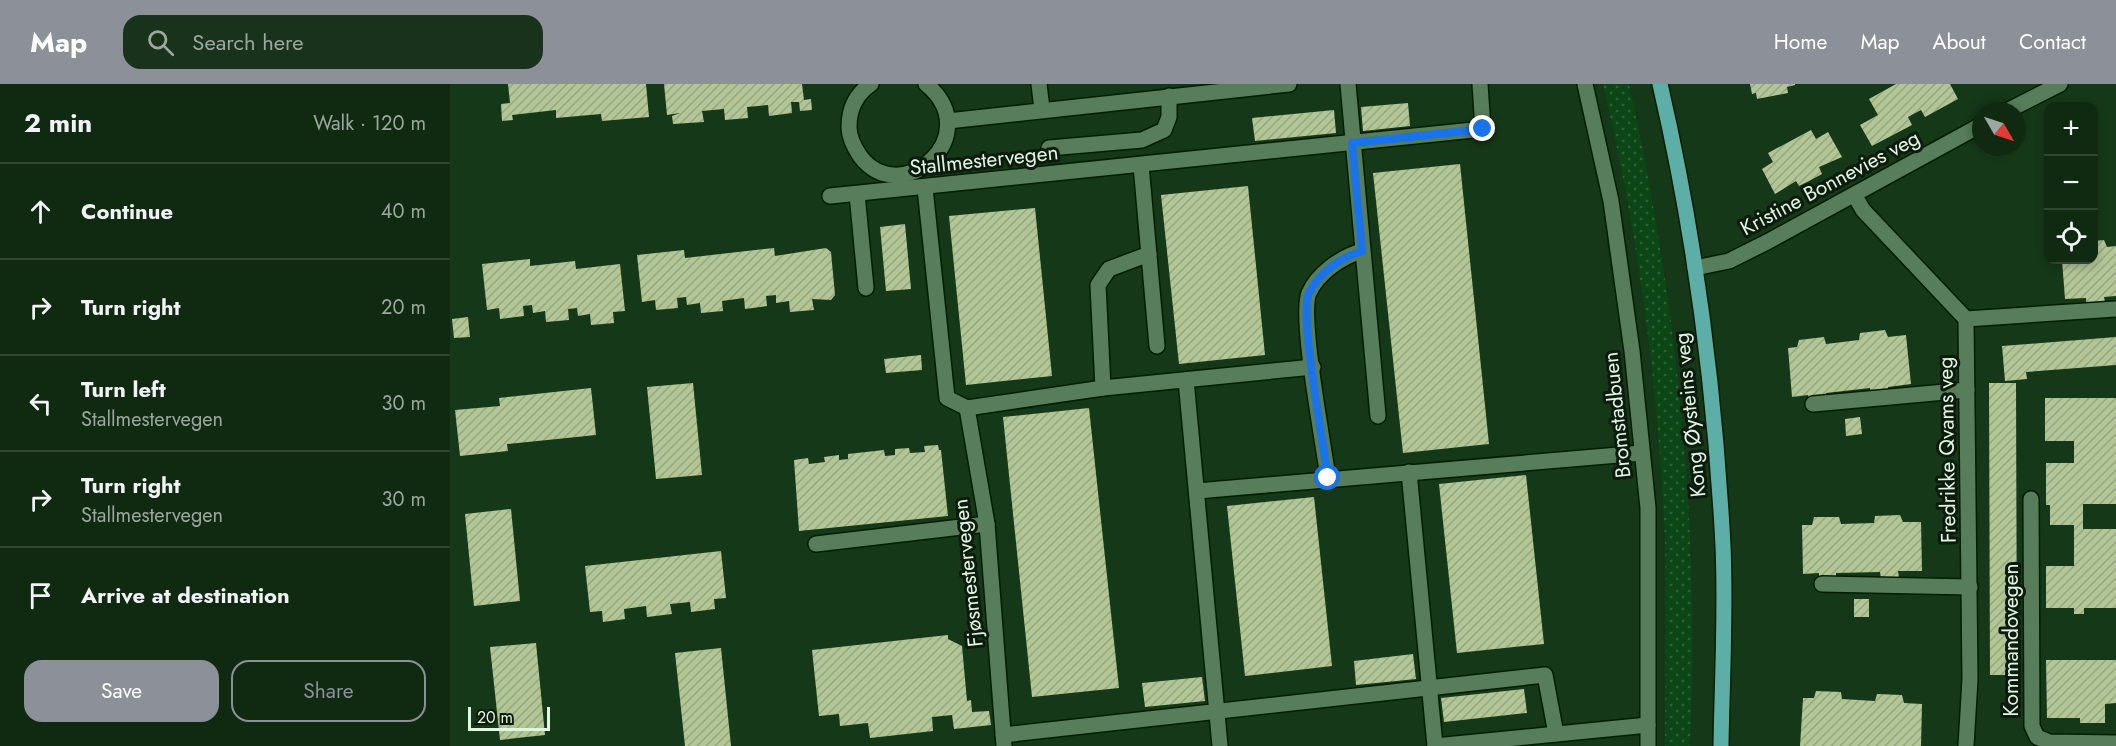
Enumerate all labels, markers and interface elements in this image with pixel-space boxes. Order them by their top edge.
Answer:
search box [123,15,543,69]
text: Map [30,22,87,63]
icon: search [144,26,177,59]
text: Search here [192,26,304,58]
text: Home [1774,27,1827,57]
text: Map [1860,27,1900,57]
text: About [1933,27,1986,57]
text: Contact [2019,27,2086,57]
north arrow [1972,102,2026,156]
map controls [2044,102,2098,264]
button: + [2044,102,2098,156]
text: 2 min [24,104,92,142]
text: Walk · 120 m [313,109,426,138]
route end [1469,115,1495,141]
street label: Kristine Bonnevies veg [1735,123,1925,243]
street label: Stallmestervegen [908,137,1060,183]
button: − [2044,156,2098,210]
icon: ahead [24,195,57,228]
text: Continue [81,195,173,227]
text: 40 m [381,197,426,226]
button: locate [2044,210,2098,264]
icon: right [24,291,57,324]
text: Turn right [81,291,181,323]
text: 20 m [381,293,426,322]
street label: Kong Øysteins veg [1666,331,1714,499]
street label: Bromstadbuen [1595,350,1639,480]
street label: Fredrikke Qvams veg [1930,357,1964,543]
text: Turn left [81,373,166,405]
icon: left [24,387,57,420]
text: 30 m [381,389,426,418]
text: Stallmestervegen [81,405,223,434]
route start [1314,464,1340,490]
text: Turn right [81,469,181,501]
icon: right [24,483,57,516]
text: 30 m [381,485,426,514]
street label: Fjøsmestervegen [945,498,991,648]
text: Stallmestervegen [81,501,223,530]
street label: Kommandovegen [1996,563,2026,717]
icon: arrive [24,579,57,612]
text: Arrive at destination [81,579,290,611]
button: Save [24,660,219,722]
button: Share [231,660,426,722]
scale bar [468,704,550,732]
text: 20 m [477,706,513,729]

